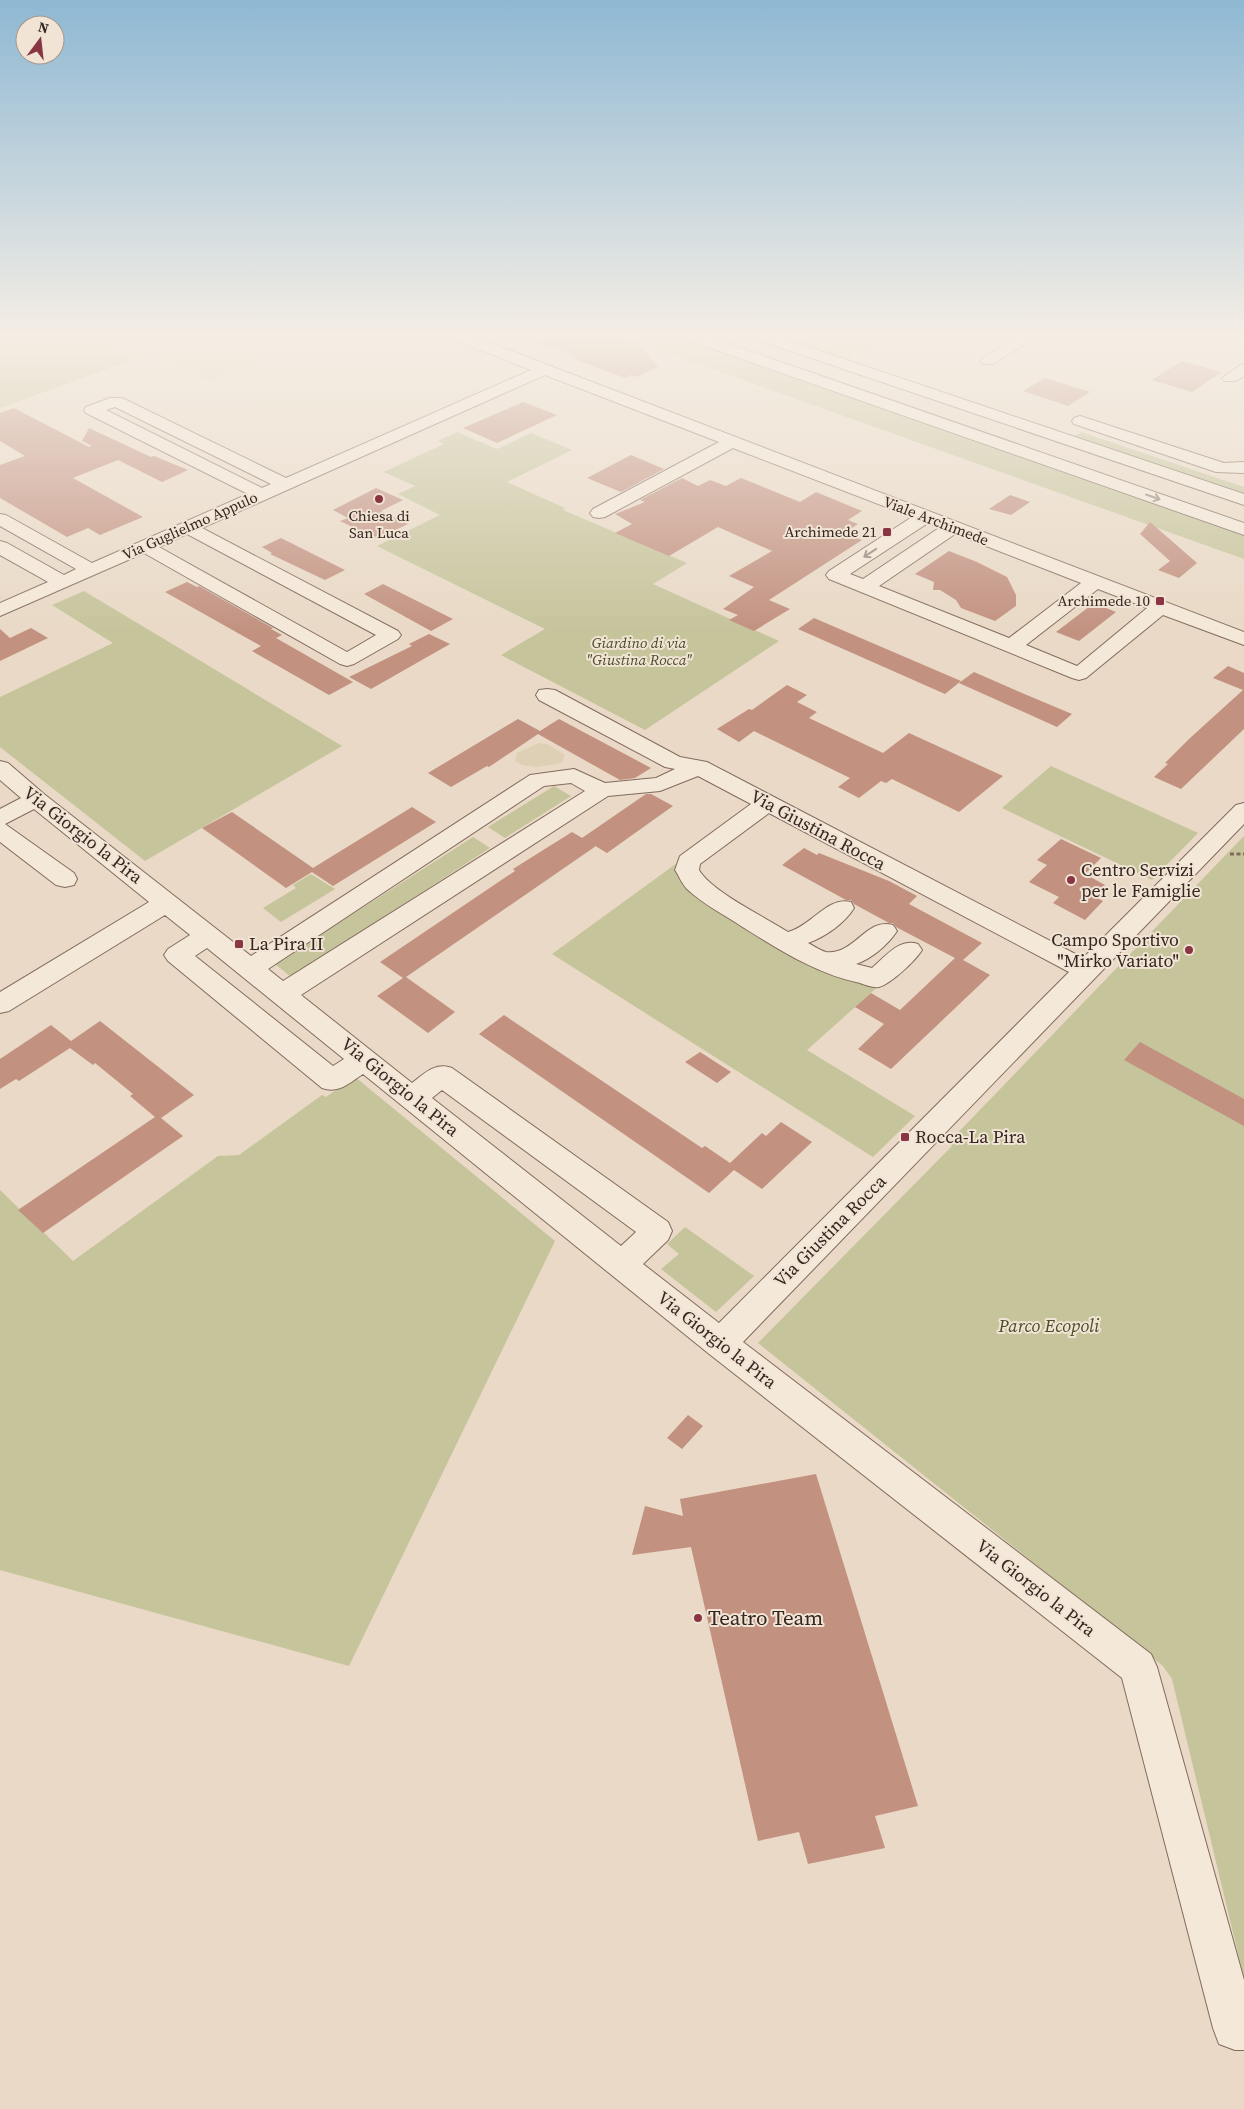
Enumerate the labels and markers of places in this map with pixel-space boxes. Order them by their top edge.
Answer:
marker: Chiesa di San Luca [373,493,385,505]
place label: Chiesa di San Luca [348,505,410,543]
place label: Archimede 21 [784,521,877,542]
marker: Archimede 21 [881,526,893,538]
place label: Archimede 10 [1057,590,1150,611]
marker: Archimede 10 [1154,595,1166,607]
place label: Centro Servizi per le Famiglie [1081,857,1201,903]
marker: Centro Servizi per le Famiglie [1065,874,1077,886]
place label: Campo Sportivo "Mirko Variato" [1051,927,1179,973]
place label: La Pira II [249,931,323,956]
marker: La Pira II [233,938,245,950]
marker: Campo Sportivo "Mirko Variato" [1183,944,1195,956]
place label: Rocca-La Pira [915,1124,1026,1149]
marker: Rocca-La Pira [899,1131,911,1143]
place label: Teatro Team [708,1603,823,1632]
marker: Teatro Team [692,1612,704,1624]

